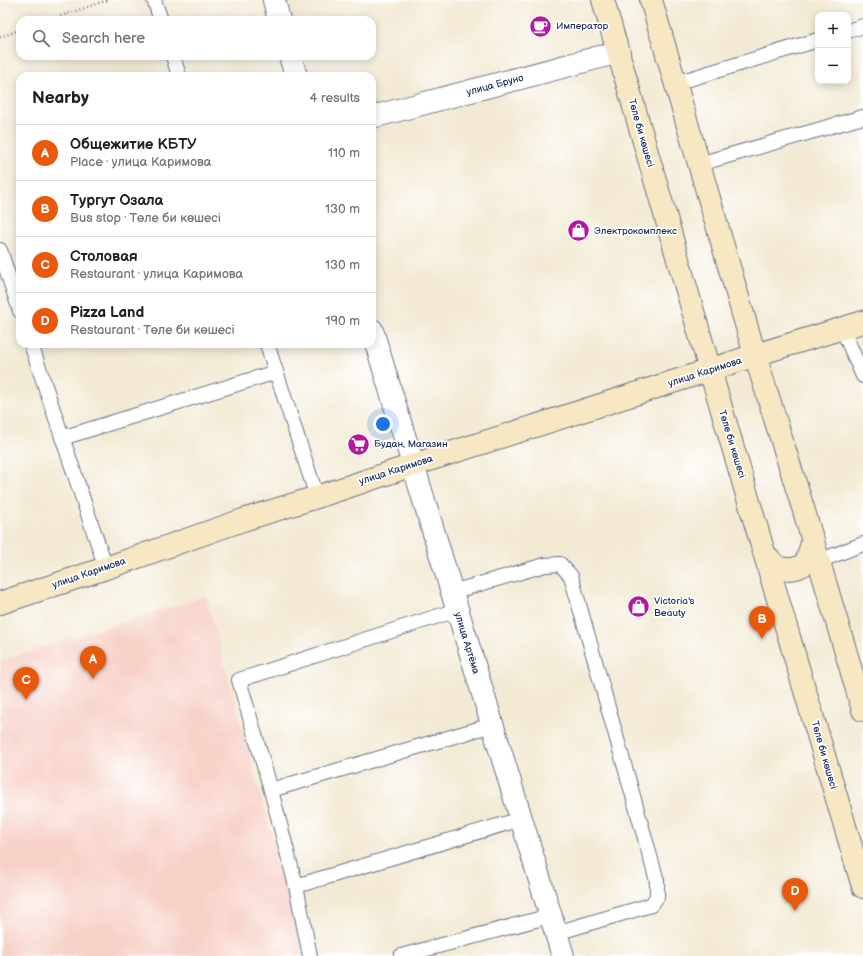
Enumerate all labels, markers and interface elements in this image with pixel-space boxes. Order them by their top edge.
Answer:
map controls [815,12,851,84]
button: + [815,12,851,48]
cafe icon: Император [527,13,553,39]
search box [16,16,376,60]
place label: Император [556,20,609,32]
icon: search [30,27,52,49]
text: Search here [62,29,145,48]
button: − [815,48,851,84]
street label: улица Бруно [465,72,525,98]
text: Nearby [32,88,89,108]
text: 4 results [310,90,360,106]
street label: Төле би көшесі [626,98,656,168]
text: Общежитие КБТУ [70,135,197,154]
text: A [41,145,49,161]
text: 110 m [328,145,360,161]
text: Place · улица Каримова [70,154,211,170]
text: Тургут Озала [70,191,163,210]
text: B [40,201,50,217]
text: 130 m [325,201,360,217]
text: Bus stop · Төле би көшесі [70,210,221,226]
shop icon: Электрокомплекс [566,218,592,244]
place label: Электрокомплекс [594,225,677,237]
text: Столовая [70,247,138,266]
text: C [40,257,50,273]
text: 130 m [325,257,360,273]
text: Restaurant · улица Каримова [70,266,243,282]
text: Pizza Land [70,303,144,322]
text: D [40,313,50,329]
text: 190 m [326,313,360,329]
text: Restaurant · Төле би көшесі [70,322,235,338]
street label: улица Каримова [667,354,744,390]
street label: Төле би көшесі [716,409,748,479]
your location [373,414,393,434]
supermarket icon: Будан, Магазин [345,431,371,457]
place label: Будан, Магазин [374,438,448,450]
street label: улица Каримова [358,452,435,488]
street label: улица Каримова [51,555,127,591]
shop icon: Victoria's Beauty [625,594,651,620]
place label: Victoria's Beauty [654,595,694,619]
pin: B [749,606,775,639]
street label: улица Артёма [452,610,482,676]
pin: A [80,646,106,679]
pin: C [13,667,39,700]
street label: Төле би көшесі [809,720,839,790]
pin: D [782,878,808,911]

